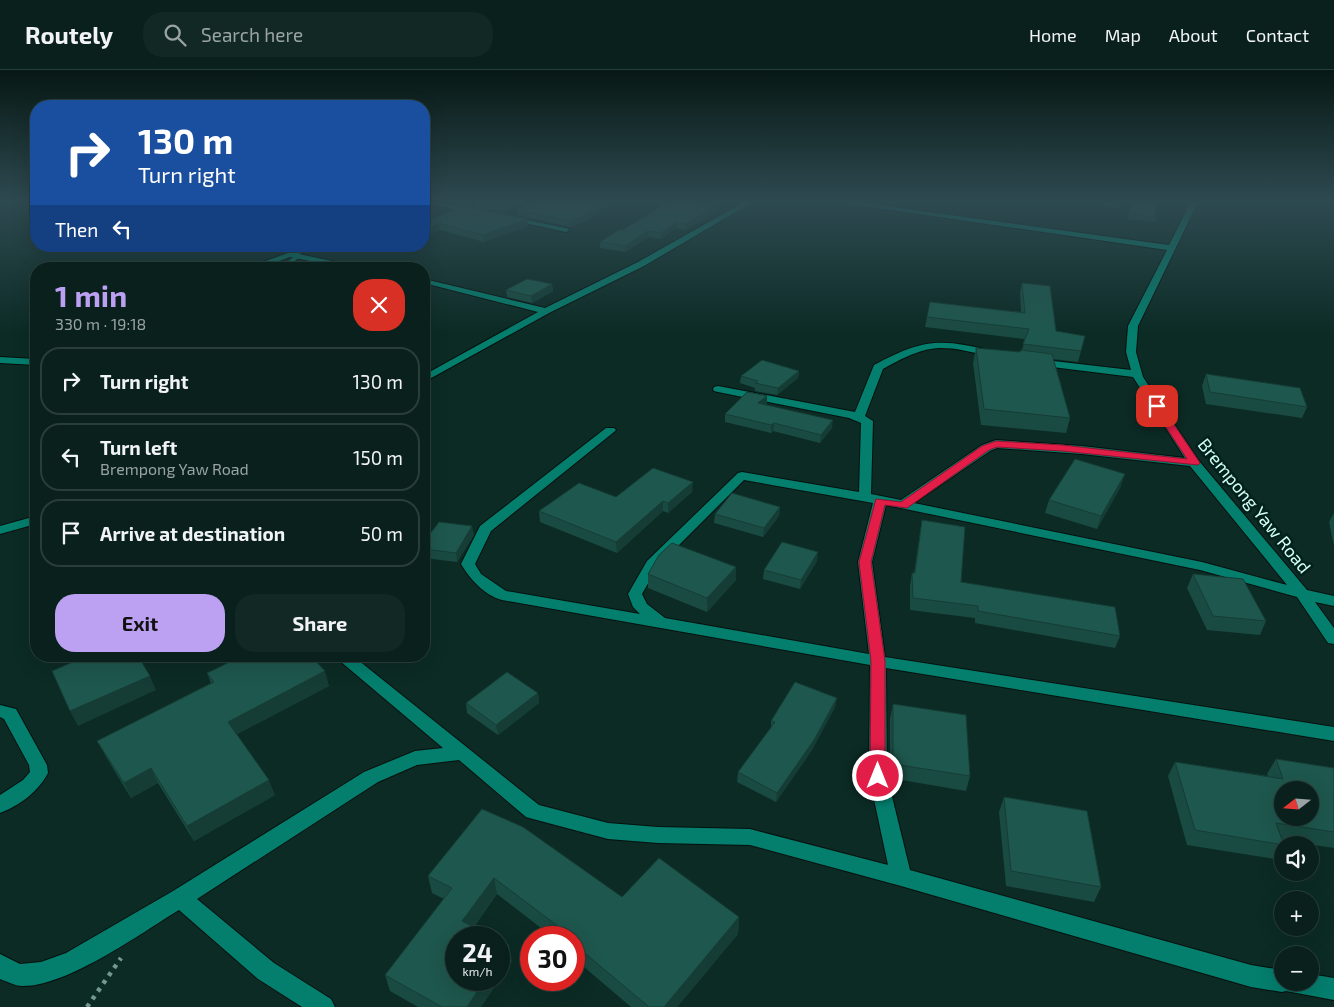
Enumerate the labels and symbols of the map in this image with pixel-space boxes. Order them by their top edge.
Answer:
pin [1136,385,1178,427]
street label: Brempong Yaw Road [1194,433,1316,577]
position arrow [851,749,903,801]
north arrow [1274,781,1319,826]
speed limit sign: 30 [520,926,585,991]

